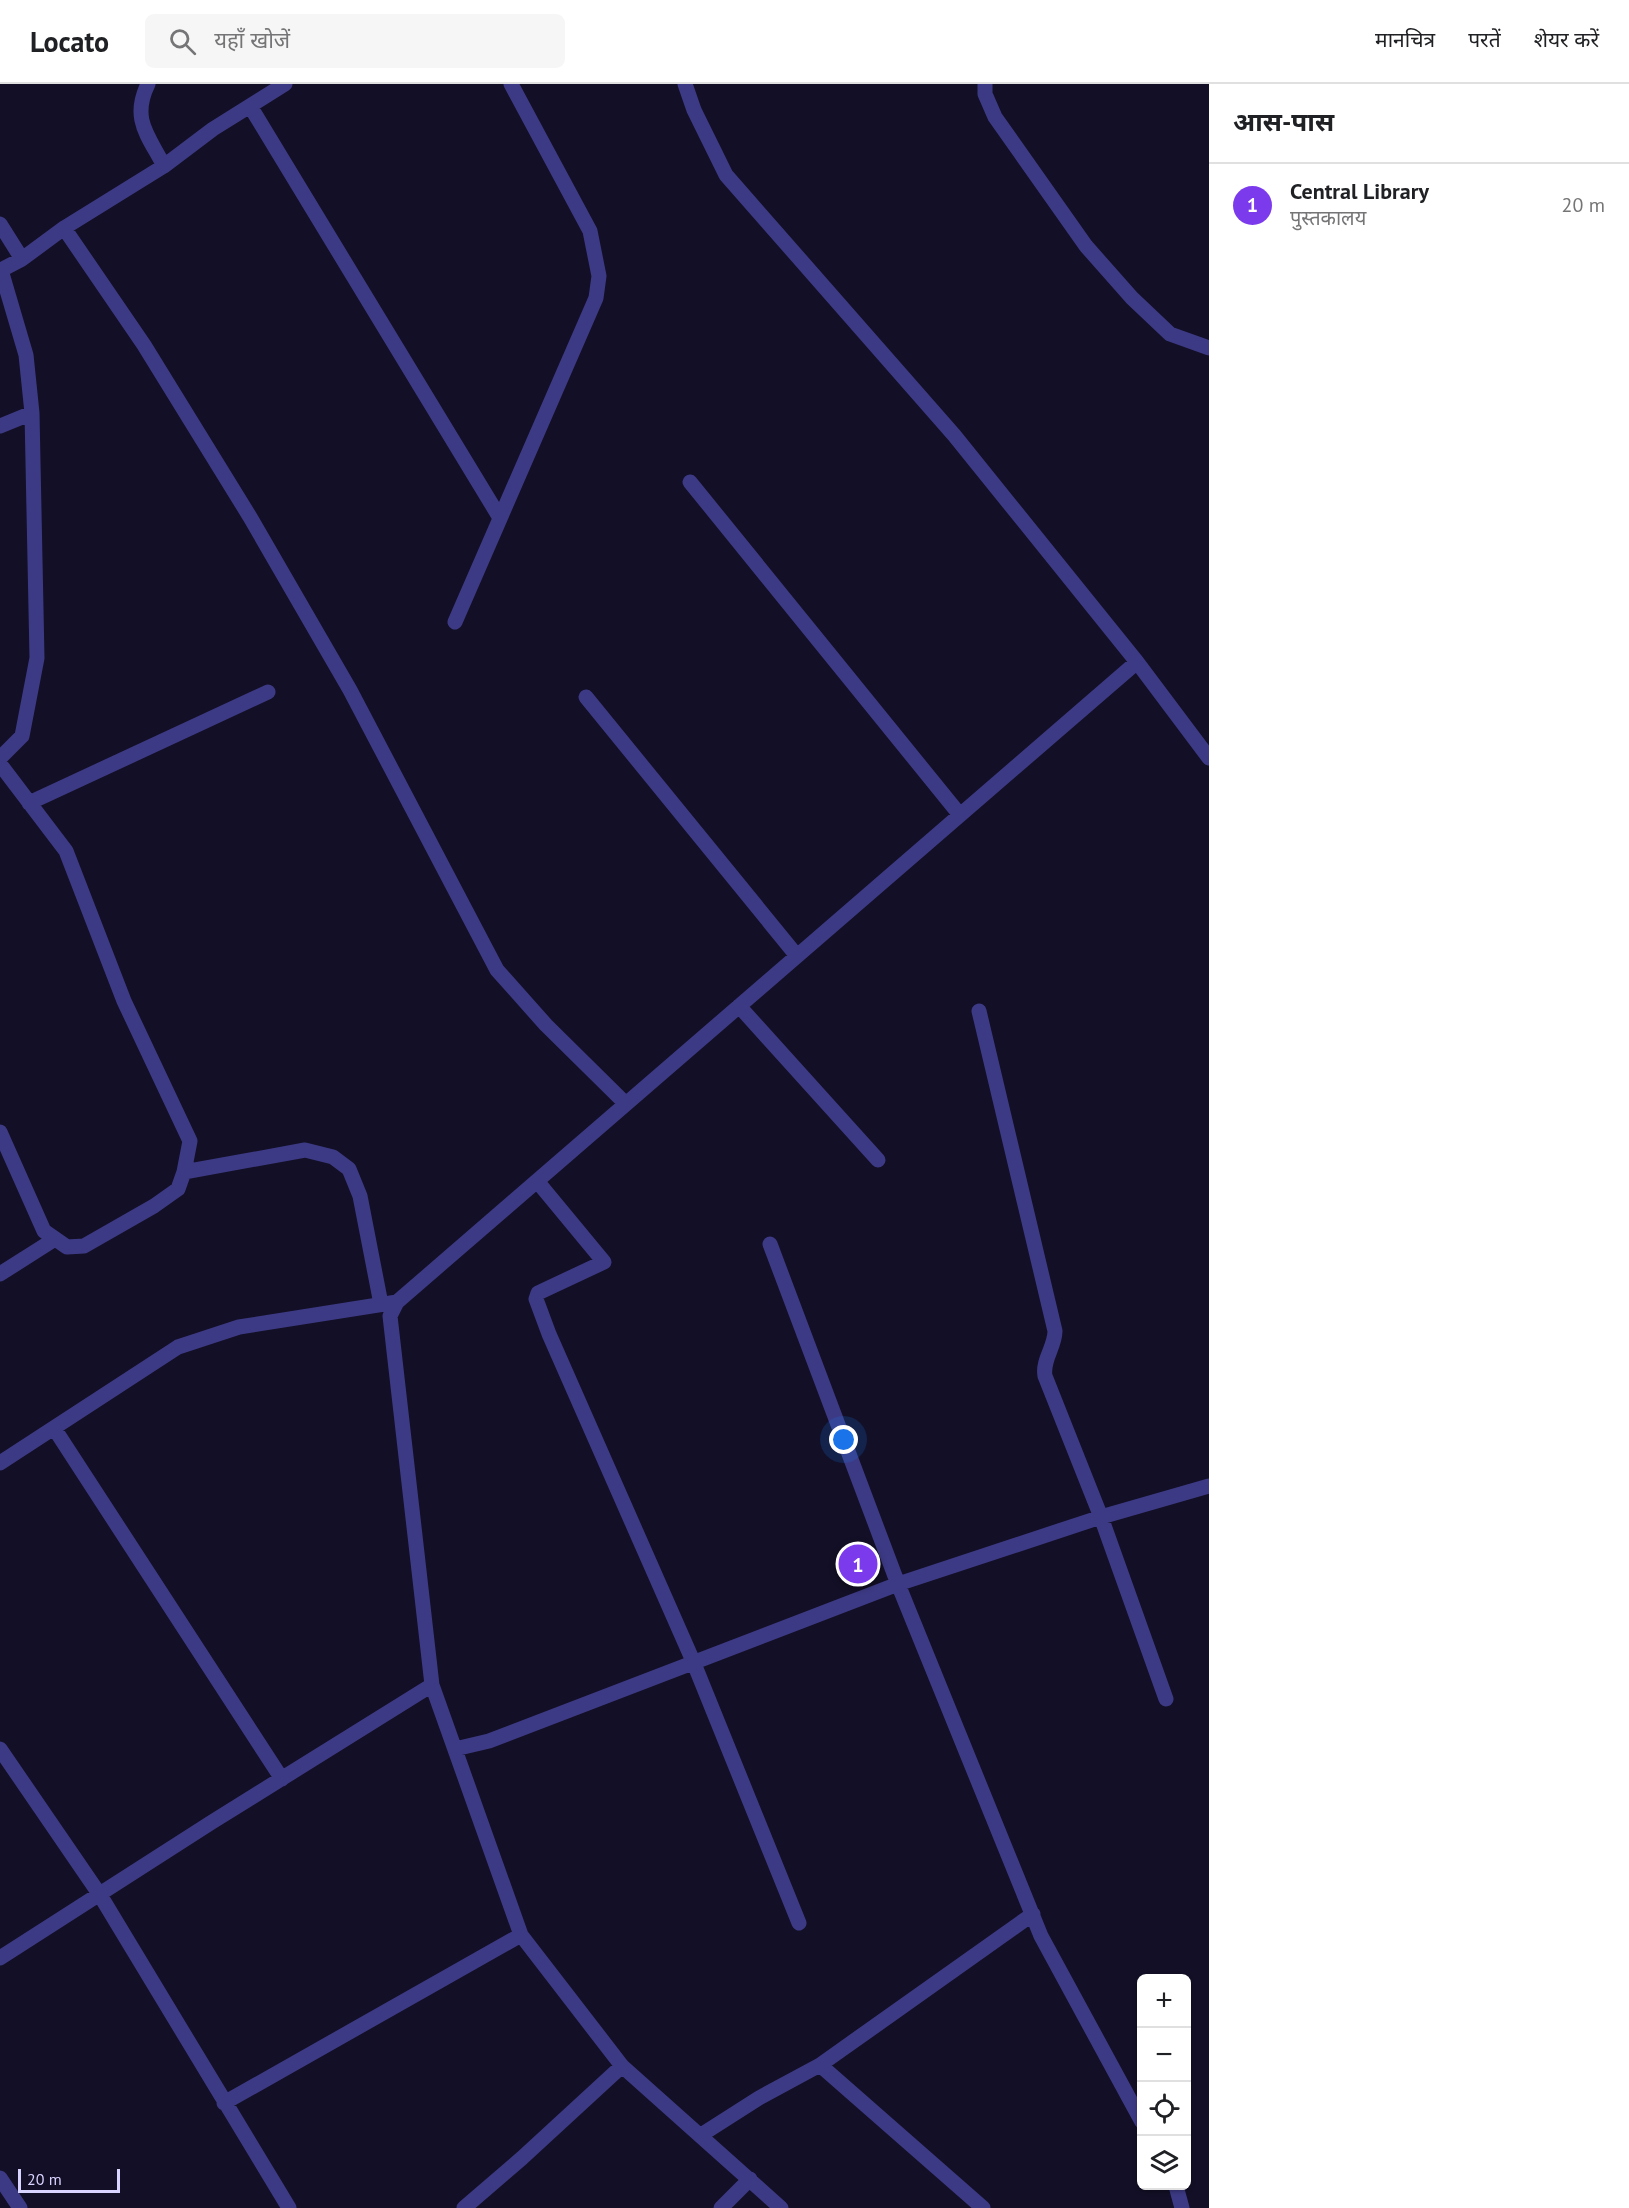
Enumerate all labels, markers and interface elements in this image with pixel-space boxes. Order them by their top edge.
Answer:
search box [145,14,565,68]
text: Locato [30,23,109,60]
icon: search [166,25,199,58]
text: यहाँ खोजें [214,26,290,54]
text: मानचित्र [1375,26,1435,53]
text: परतें [1468,26,1501,53]
text: शेयर करें [1534,26,1599,53]
text: आस-पास [1233,105,1334,138]
text: Central Library [1290,177,1429,205]
text: 1 [1247,192,1258,218]
text: 20 m [1562,192,1605,218]
text: पुस्तकालय [1290,205,1366,231]
your location [829,1425,858,1454]
pin: 1 [838,1542,878,1586]
map controls [1137,1974,1191,2190]
button: + [1137,1974,1191,2028]
button: − [1137,2028,1191,2082]
button: locate [1137,2082,1191,2136]
button: layers [1137,2136,1191,2190]
scale bar [18,2166,120,2194]
text: 20 m [27,2169,62,2189]

